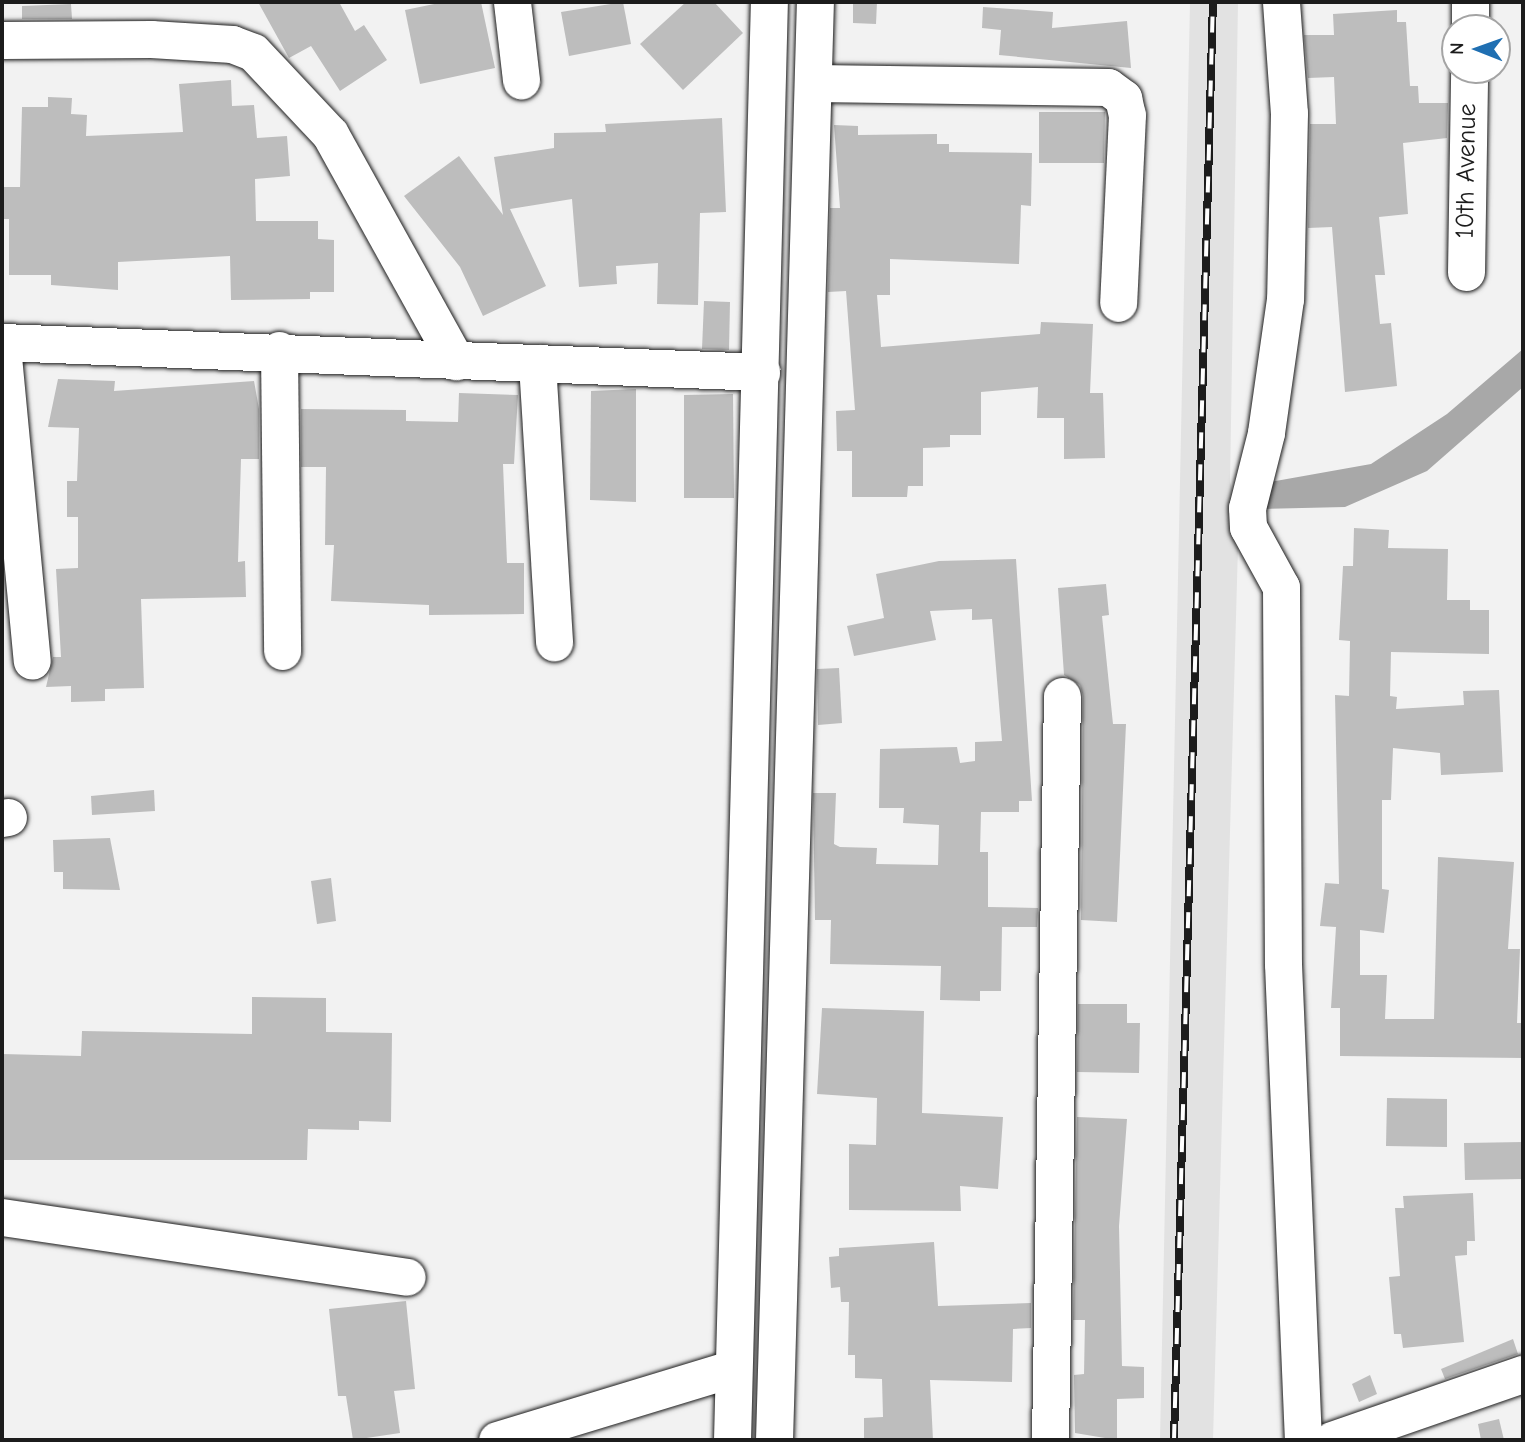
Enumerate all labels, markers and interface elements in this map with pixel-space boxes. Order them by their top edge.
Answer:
north arrow [1441,14,1511,84]
text: N [1446,42,1468,55]
street label: 10th Avenue [1450,103,1484,239]

